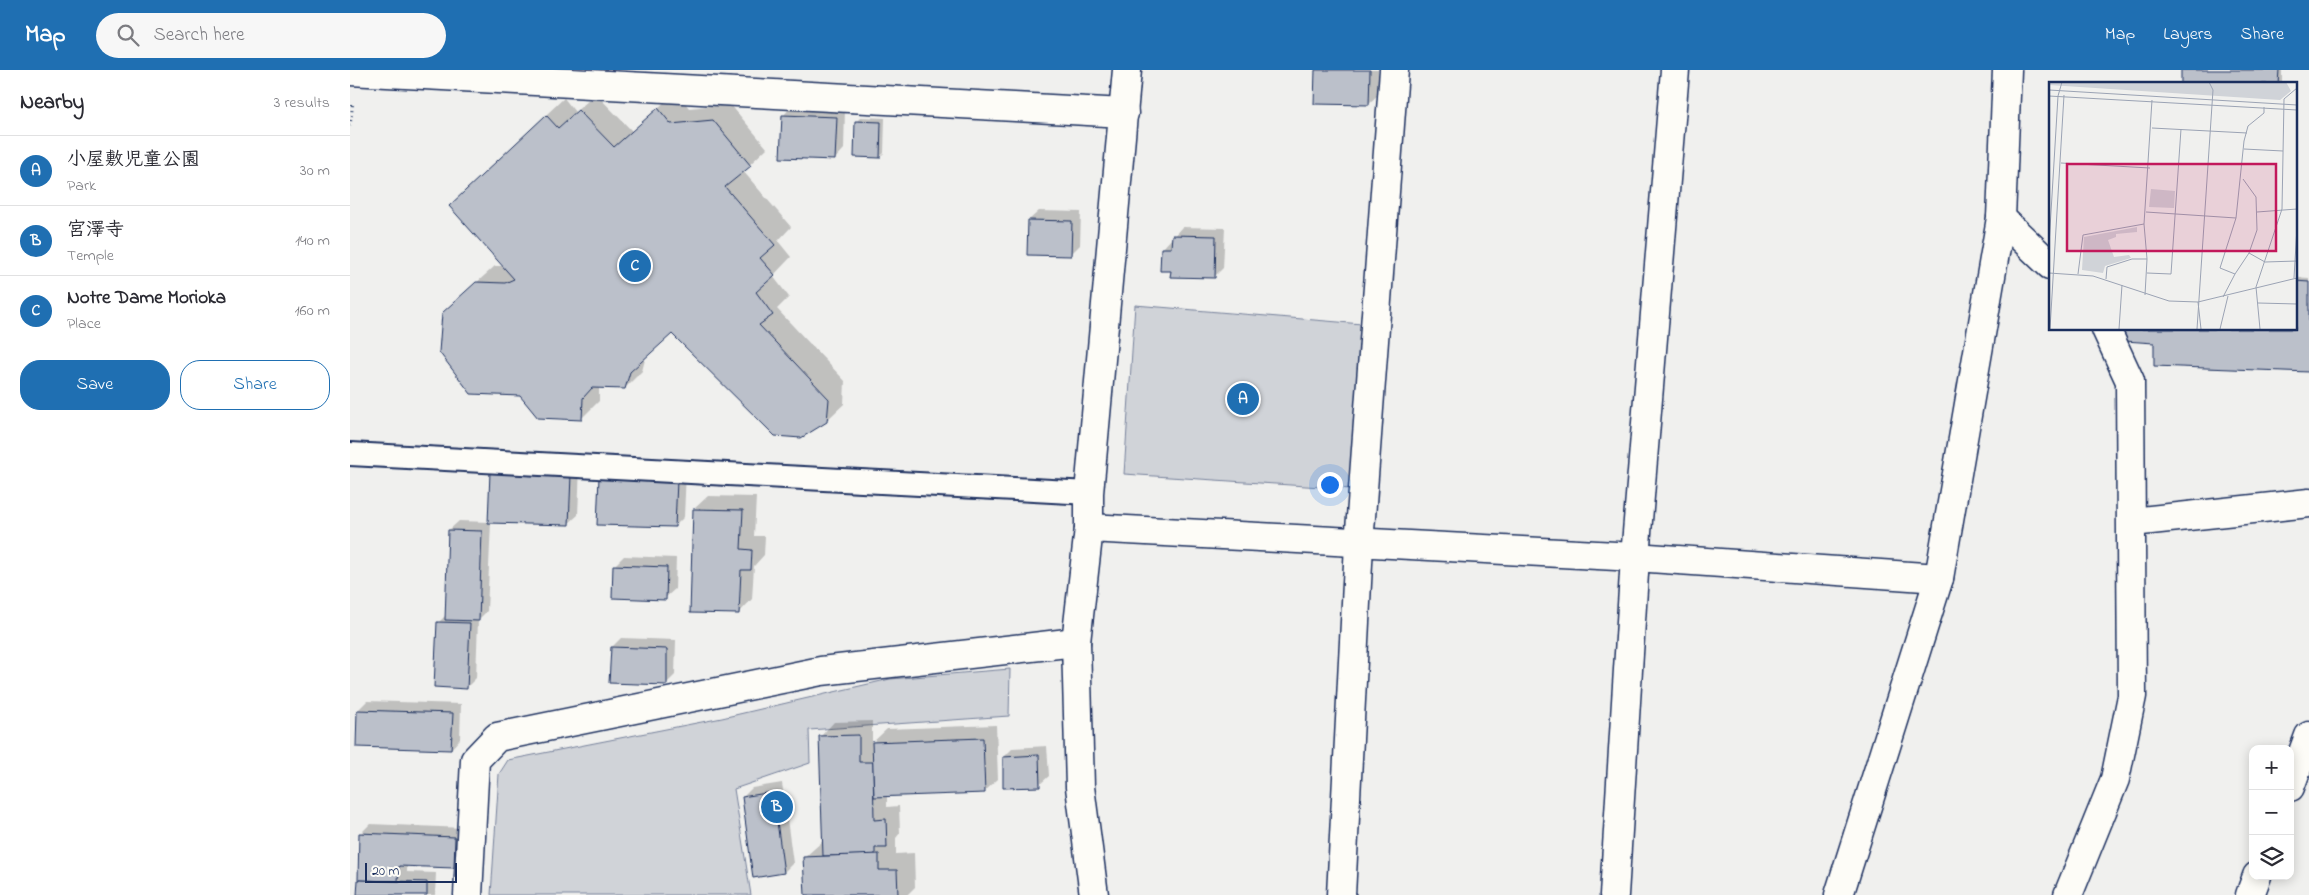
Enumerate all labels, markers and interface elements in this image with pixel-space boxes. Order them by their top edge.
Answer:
search box [96,13,446,58]
text: Map [25,18,66,53]
icon: search [114,21,142,49]
text: Search here [154,22,245,49]
text: Map [2105,22,2135,48]
text: Layers [2163,22,2213,48]
text: Share [2241,22,2284,48]
inset map [2049,82,2296,330]
text: Nearby [20,88,84,118]
text: 3 results [274,91,330,115]
text: 小屋敷児童公園 [67,147,200,174]
text: A [31,159,41,183]
text: 30 m [300,159,330,183]
text: Park [67,174,96,198]
text: 宮澤寺 [67,217,124,244]
text: B [31,229,41,253]
text: 140 m [295,229,330,253]
text: Temple [67,244,114,268]
pin: C [619,247,651,285]
text: Notre Dame Morioka [67,285,226,312]
text: C [32,299,40,323]
text: 160 m [295,299,330,323]
text: Place [67,312,101,336]
button: Save [20,360,170,410]
button: Share [180,360,330,410]
pin: A [1227,380,1259,418]
your location [1317,472,1343,498]
map controls [2249,745,2294,880]
button: + [2249,745,2294,790]
pin: B [761,788,793,826]
button: − [2249,790,2294,835]
button: layers [2249,835,2294,880]
scale bar [365,860,458,883]
text: 20 m [372,861,399,882]

